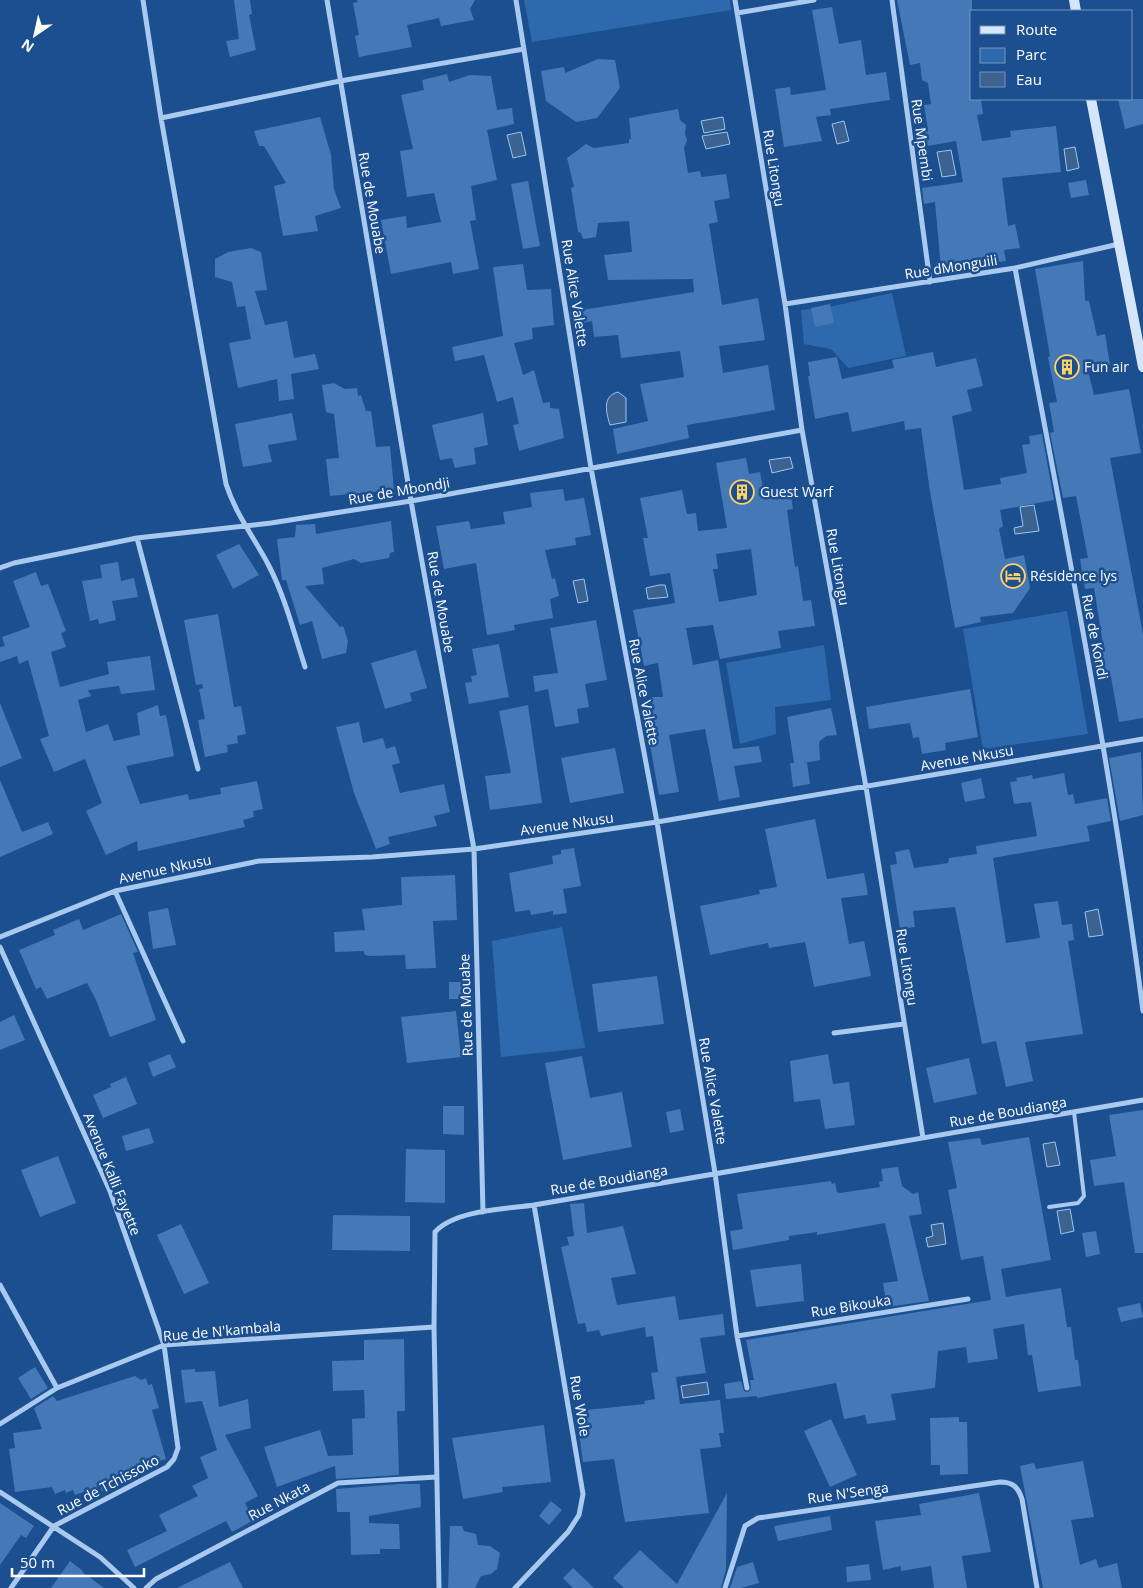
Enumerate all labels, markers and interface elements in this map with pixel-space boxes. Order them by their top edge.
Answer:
north arrow [10,10,60,60]
legend [970,10,1133,100]
text: Route [1016,19,1057,39]
text: N [17,35,37,57]
text: Parc [1016,44,1047,64]
text: Eau [1016,69,1042,89]
street label: Rue Mpembi [907,98,938,182]
street label: Rue Litongu [759,128,790,208]
street label: Rue de Mouabe [354,151,391,255]
street label: Rue Alice Valette [558,238,593,348]
street label: Rue dMonguili [903,250,999,283]
building icon: Fun air [1054,354,1080,380]
place label: Fun air [1084,357,1129,376]
street label: Rue de Mbondji [347,472,451,509]
building icon: Guest Warf [729,479,755,505]
place label: Guest Warf [760,482,834,501]
street label: Rue Litongu [822,527,855,607]
street label: Rue de Mouabe [423,550,460,654]
hotel icon: Résidence lys [1000,563,1026,589]
place label: Résidence lys [1030,566,1117,585]
street label: Rue de Kondi [1078,593,1113,681]
street label: Rue Alice Valette [625,637,664,747]
street label: Avenue Nkusu [919,740,1015,775]
street label: Avenue Nkusu [519,808,615,839]
street label: Avenue Nkusu [117,849,213,888]
street label: Rue Litongu [892,927,923,1007]
street label: Rue de Mouabe [454,953,477,1057]
street label: Rue Alice Valette [695,1036,732,1146]
street label: Rue de Boudianga [948,1092,1068,1131]
street label: Avenue Kalli Fayette [79,1110,146,1238]
street label: Rue de Boudianga [549,1160,669,1199]
street label: Rue Bikouka [810,1290,892,1321]
street label: Rue de N'kambala [162,1316,282,1345]
street label: Rue Wole [566,1374,595,1438]
street label: Rue de Tchissoko [53,1450,162,1519]
street label: Rue Nkata [245,1476,313,1525]
street label: Rue N'Senga [806,1477,890,1508]
scale bar [12,1546,145,1578]
text: 50 m [20,1552,55,1572]

